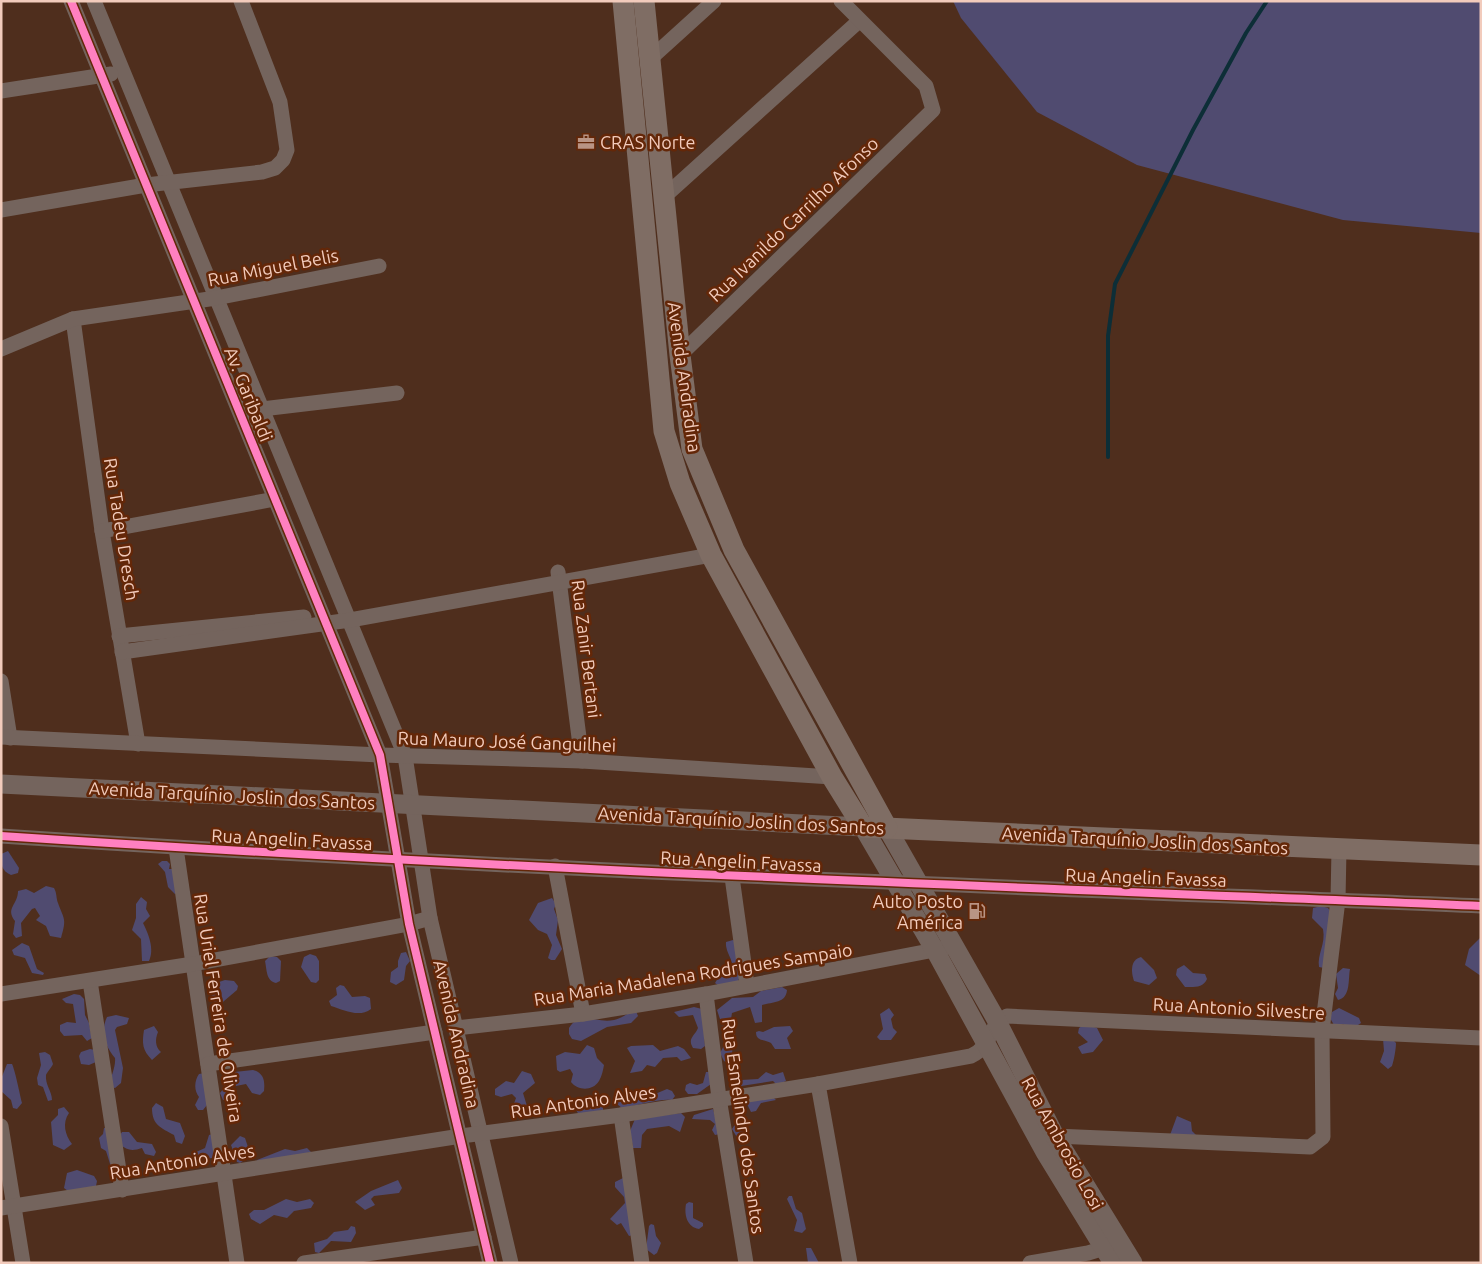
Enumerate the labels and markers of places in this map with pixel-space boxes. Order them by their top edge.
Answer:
office icon: CRAS Norte [576,132,596,152]
place label: CRAS Norte [600,132,696,152]
place label: Auto Posto América [873,891,963,932]
fuel station icon: Auto Posto América [967,901,987,921]

